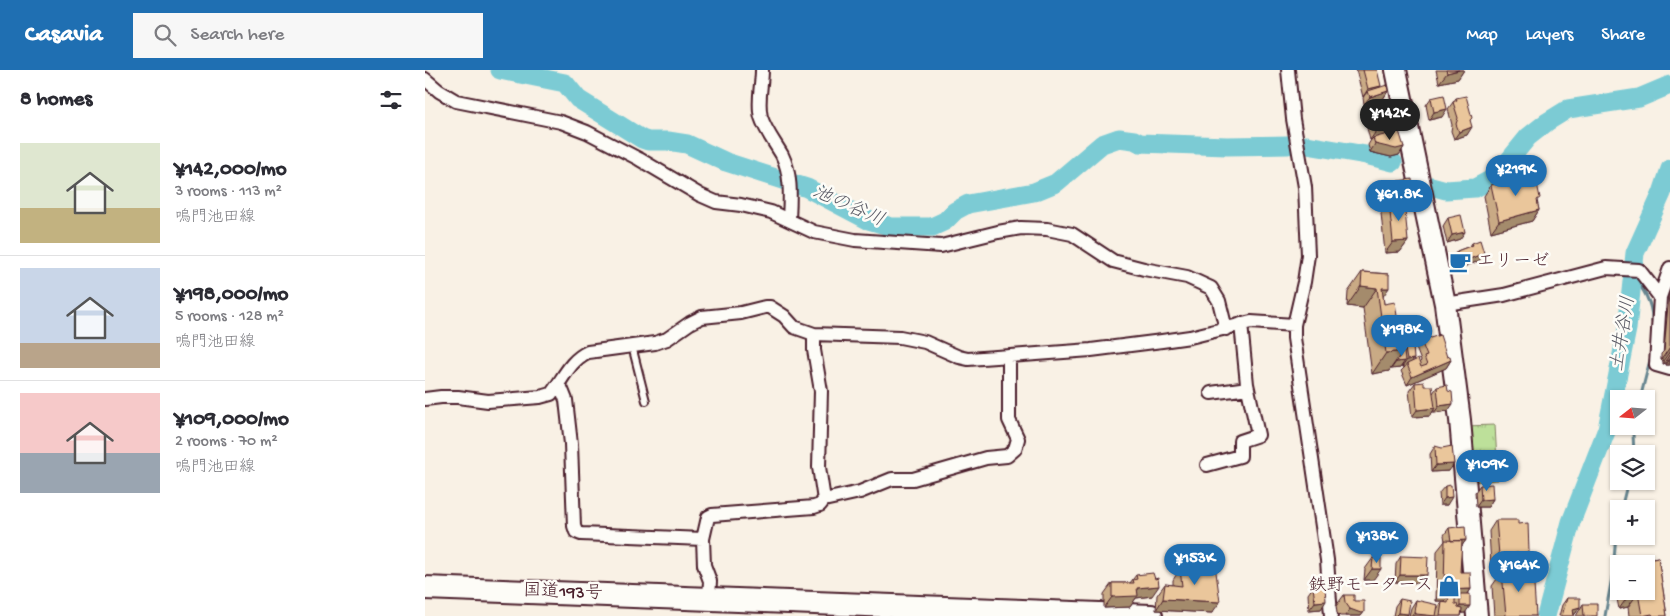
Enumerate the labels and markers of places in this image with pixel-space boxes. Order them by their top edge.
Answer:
pin: ¥142K [1355,98,1425,141]
pin: ¥219K [1481,154,1551,197]
pin: ¥61.8K [1358,180,1440,222]
cafe icon: エリーゼ [1447,249,1473,275]
place label: エリーゼ [1477,252,1549,273]
pin: ¥198K [1367,314,1437,357]
pin: ¥109K [1452,450,1522,492]
pin: ¥138K [1342,522,1412,564]
pin: ¥153K [1160,544,1230,586]
pin: ¥164K [1484,550,1554,593]
shop icon: 鉄野モータース [1436,573,1462,599]
place label: 鉄野モータース [1308,575,1433,597]

